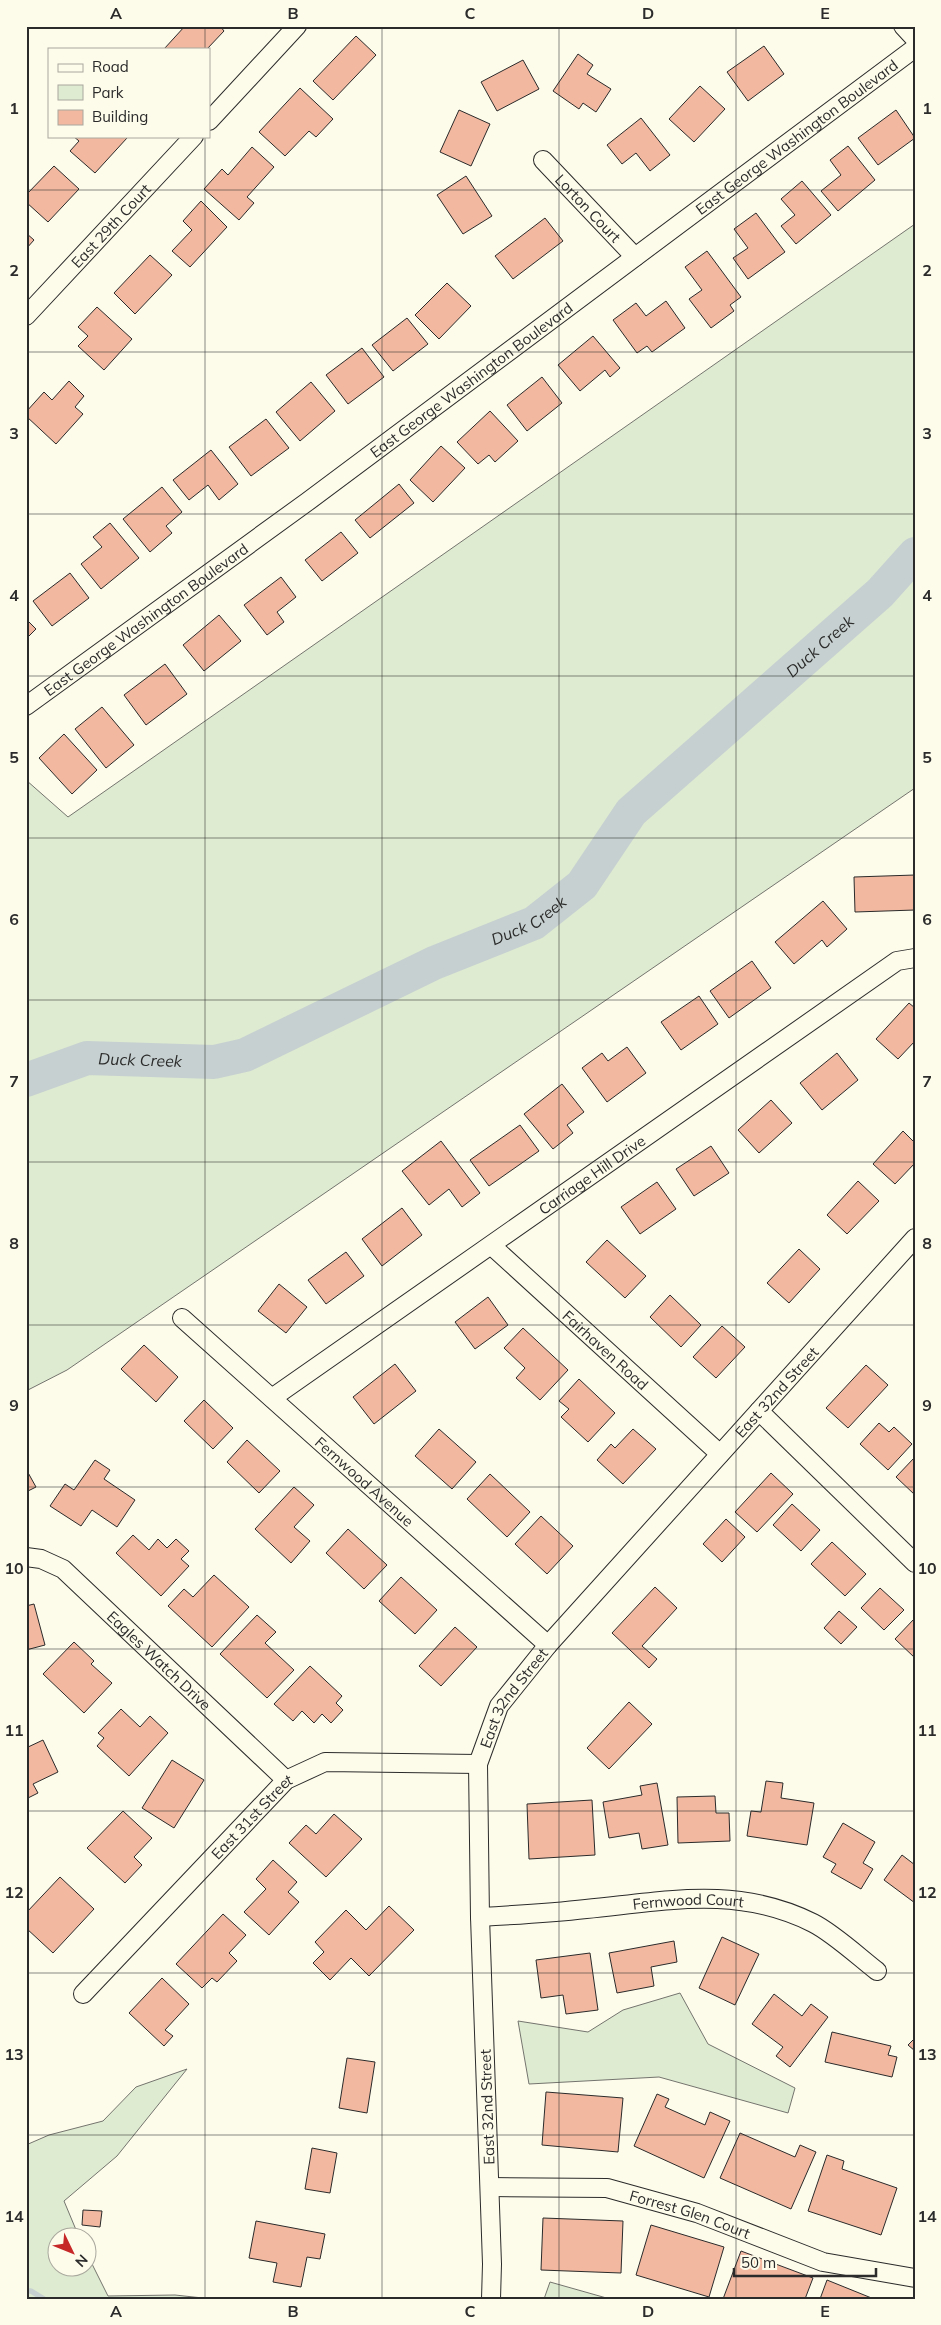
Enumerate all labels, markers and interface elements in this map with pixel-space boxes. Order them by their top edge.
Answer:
text: A [110,3,122,23]
text: B [287,3,299,23]
text: C [465,3,476,23]
text: D [642,3,654,23]
text: E [820,3,830,23]
legend [48,48,210,138]
street label: East George Washington Boulevard [691,55,901,218]
text: Road [92,57,129,76]
text: Park [92,83,124,102]
text: 1 [9,98,19,118]
text: 1 [922,98,932,118]
text: Building [92,107,148,126]
street label: Lorton Court [552,170,625,246]
street label: East 29th Court [67,179,155,271]
text: 2 [9,260,19,280]
text: 2 [922,260,932,280]
street label: East George Washington Boulevard [366,298,576,461]
text: 3 [9,423,19,443]
text: 3 [922,423,932,443]
street label: East George Washington Boulevard [40,539,252,700]
text: 4 [9,585,19,605]
text: 4 [922,585,932,605]
water label: Duck Creek [782,610,858,681]
text: 5 [9,747,19,767]
text: 5 [922,747,932,767]
water label: Duck Creek [488,891,571,949]
text: 6 [9,909,19,929]
text: 6 [922,909,932,929]
water label: Duck Creek [98,1048,183,1071]
text: 7 [9,1071,19,1091]
text: 7 [922,1071,932,1091]
street label: Carriage Hill Drive [535,1131,649,1218]
text: 8 [9,1233,19,1253]
text: 8 [922,1233,932,1253]
street label: Fairhaven Road [559,1306,653,1394]
street label: East 32nd Street [730,1343,822,1441]
text: 9 [9,1395,19,1415]
text: 9 [922,1395,932,1415]
street label: Fernwood Avenue [311,1432,418,1530]
text: 10 [4,1558,24,1578]
text: 10 [917,1558,937,1578]
street label: Eagles Watch Drive [103,1606,215,1714]
street label: East 32nd Street [475,1644,551,1750]
text: 11 [4,1720,24,1740]
text: 11 [917,1720,937,1740]
street label: East 31st Street [207,1769,295,1863]
text: 12 [4,1882,24,1902]
text: 12 [917,1882,937,1902]
street label: Fernwood Court [632,1889,745,1913]
text: 13 [4,2044,24,2064]
text: 13 [917,2044,937,2064]
street label: East 32nd Street [475,2049,499,2165]
street label: Forrest Glen Court [628,2185,753,2242]
text: 14 [4,2206,24,2226]
text: 14 [917,2206,937,2226]
north arrow [48,2228,98,2278]
scale bar [734,2245,876,2277]
text: N [71,2251,92,2271]
text: 50 m [741,2253,776,2272]
text: A [110,2301,122,2321]
text: B [287,2301,299,2321]
text: C [465,2301,476,2321]
text: D [642,2301,654,2321]
text: E [820,2301,830,2321]

